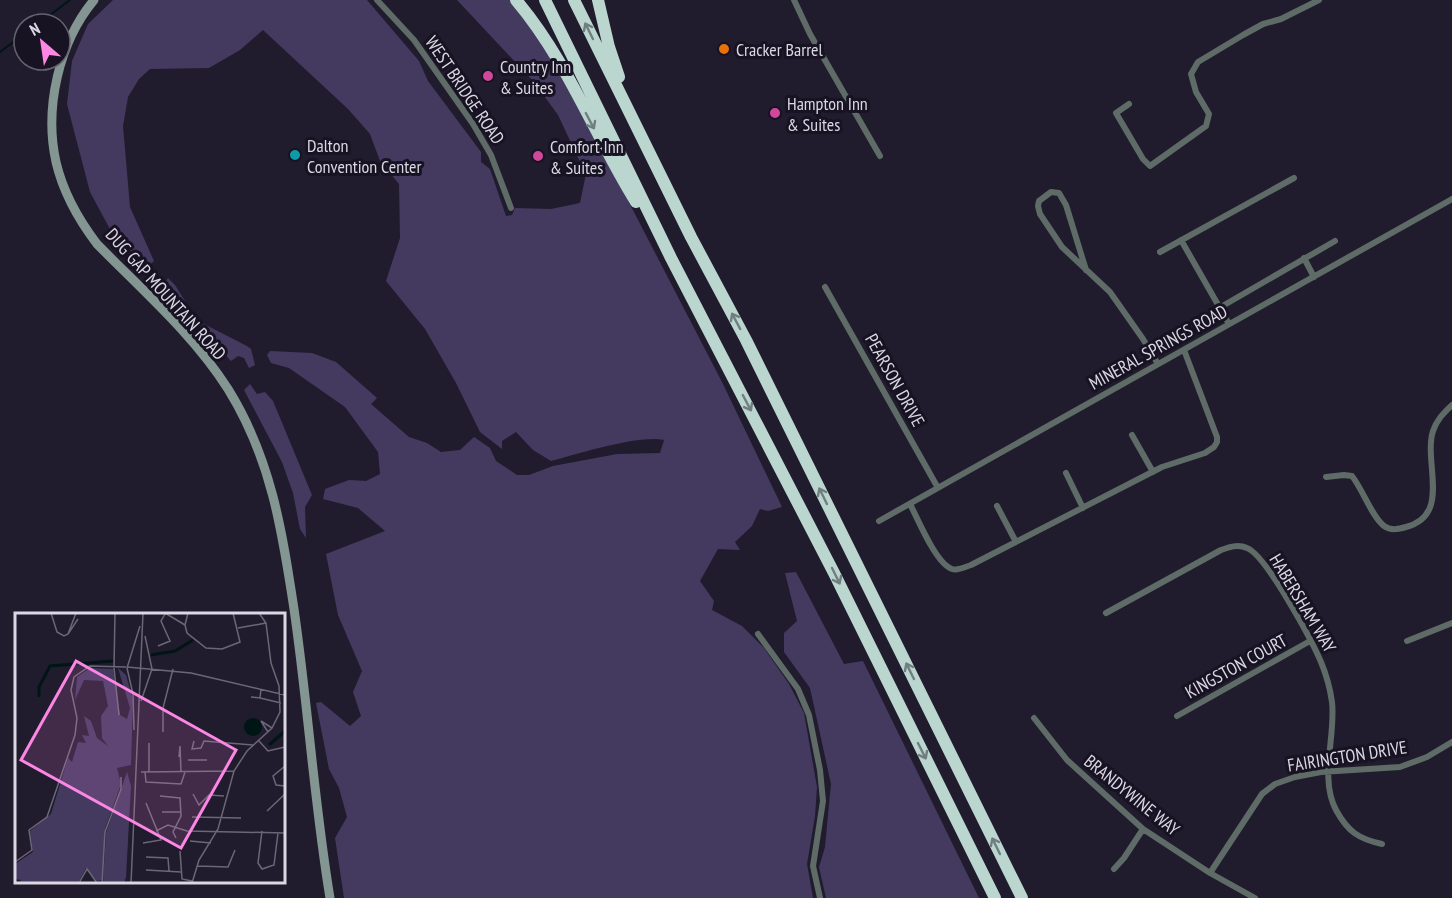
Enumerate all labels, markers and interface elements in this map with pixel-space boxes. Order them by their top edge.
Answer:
north arrow [12,12,72,72]
text: N [26,18,43,40]
one-way arrow [583,22,594,40]
street label: WEST BRIDGE ROAD [420,32,510,148]
place label: Cracker Barrel [736,38,824,61]
marker: Cracker Barrel [717,42,731,56]
place label: Country Inn & Suites [500,55,571,99]
marker: Country Inn & Suites [481,69,495,83]
place label: Hampton Inn & Suites [787,92,868,136]
marker: Hampton Inn & Suites [768,106,782,120]
one-way arrow [584,112,596,129]
place label: Dalton Convention Center [307,134,421,178]
place label: Comfort Inn & Suites [550,135,624,179]
marker: Dalton Convention Center [288,148,302,162]
marker: Comfort Inn & Suites [531,149,545,163]
street label: DUG GAP MOUNTAIN ROAD [101,223,231,365]
street label: MINERAL SPRINGS ROAD [1085,299,1231,395]
one-way arrow [730,313,742,331]
street label: PEARSON DRIVE [860,330,930,430]
one-way arrow [741,394,753,411]
one-way arrow [817,487,829,505]
street label: HABERSHAM WAY [1265,549,1342,657]
one-way arrow [831,567,842,585]
inset map [15,613,285,883]
street label: KINGSTON COURT [1181,629,1291,703]
one-way arrow [904,662,915,680]
street label: FAIRINGTON DRIVE [1286,735,1408,777]
one-way arrow [917,742,929,760]
street label: BRANDYWINE WAY [1080,749,1185,841]
one-way arrow [990,837,1002,855]

